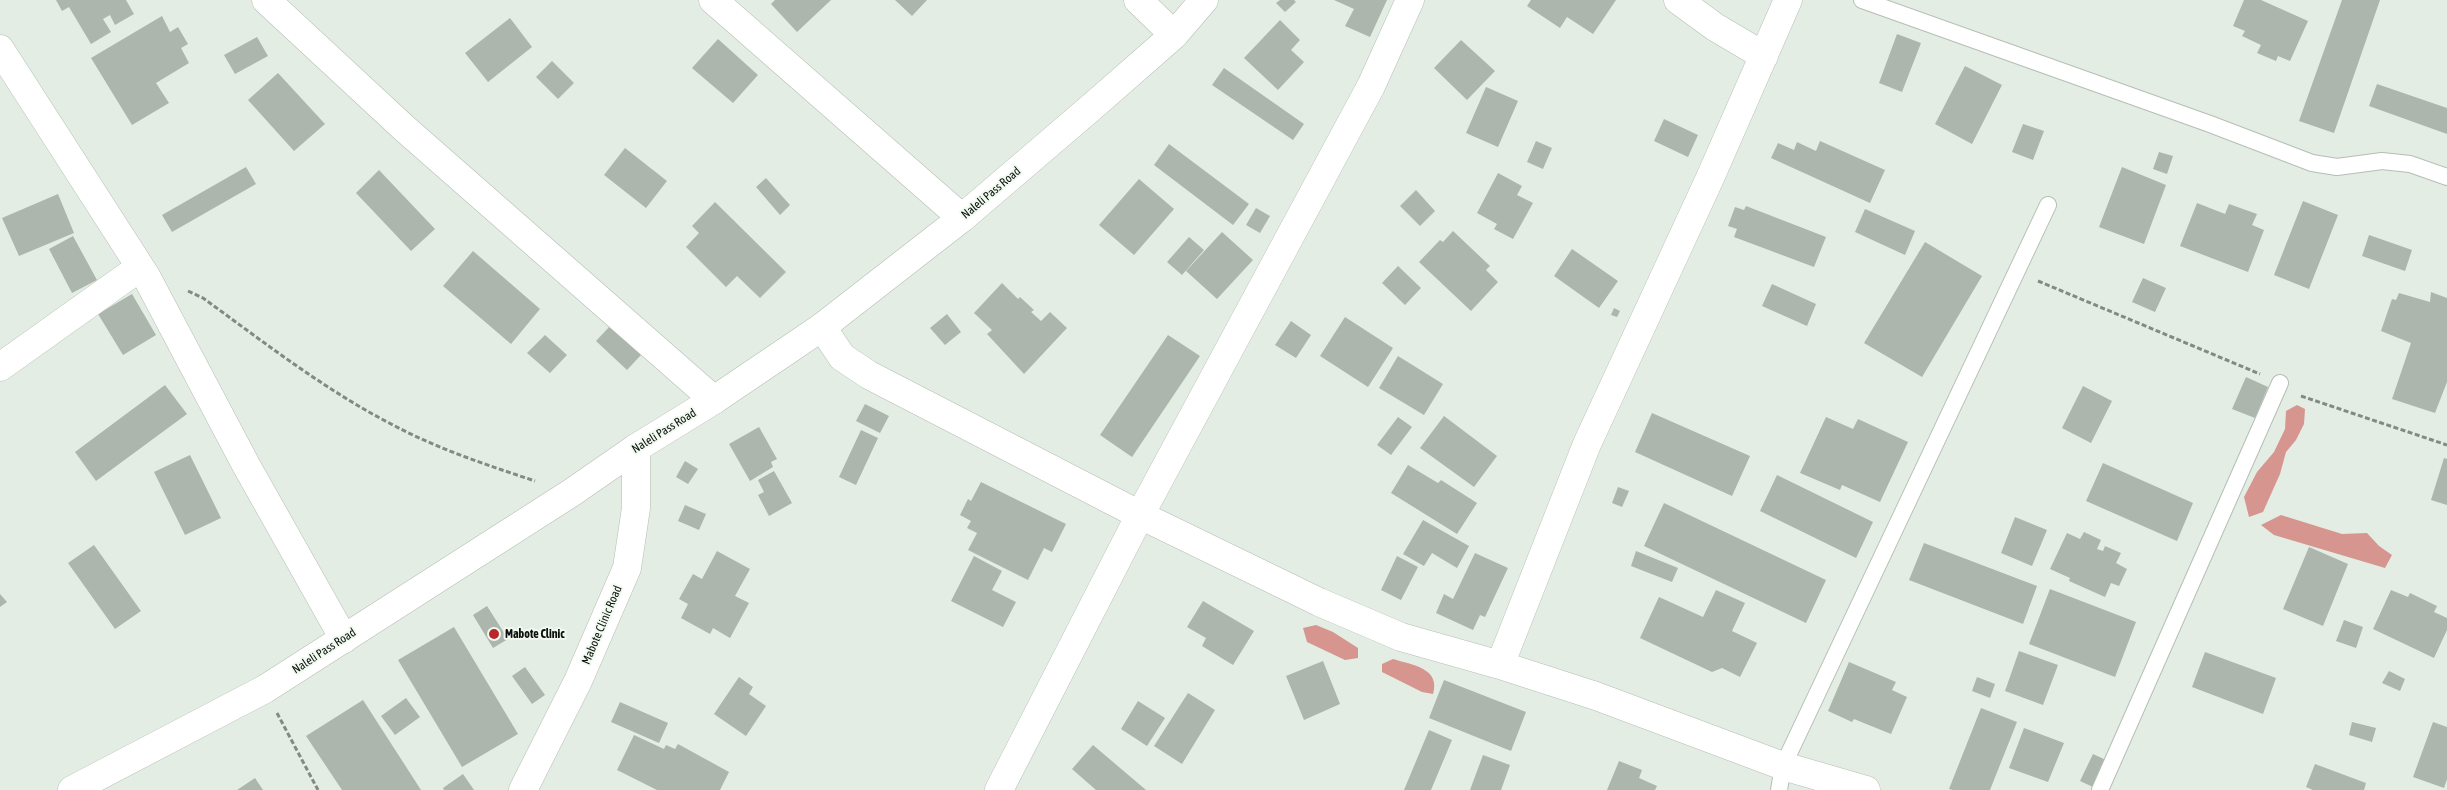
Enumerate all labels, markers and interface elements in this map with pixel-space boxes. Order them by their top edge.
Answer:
street label: Naleli Pass Road [958,164,1024,222]
street label: Naleli Pass Road [629,406,699,456]
street label: Mabote Clinic Road [579,583,625,667]
street label: Naleli Pass Road [289,625,359,677]
marker: Mabote Clinic [487,627,501,641]
place label: Mabote Clinic [505,627,565,641]

